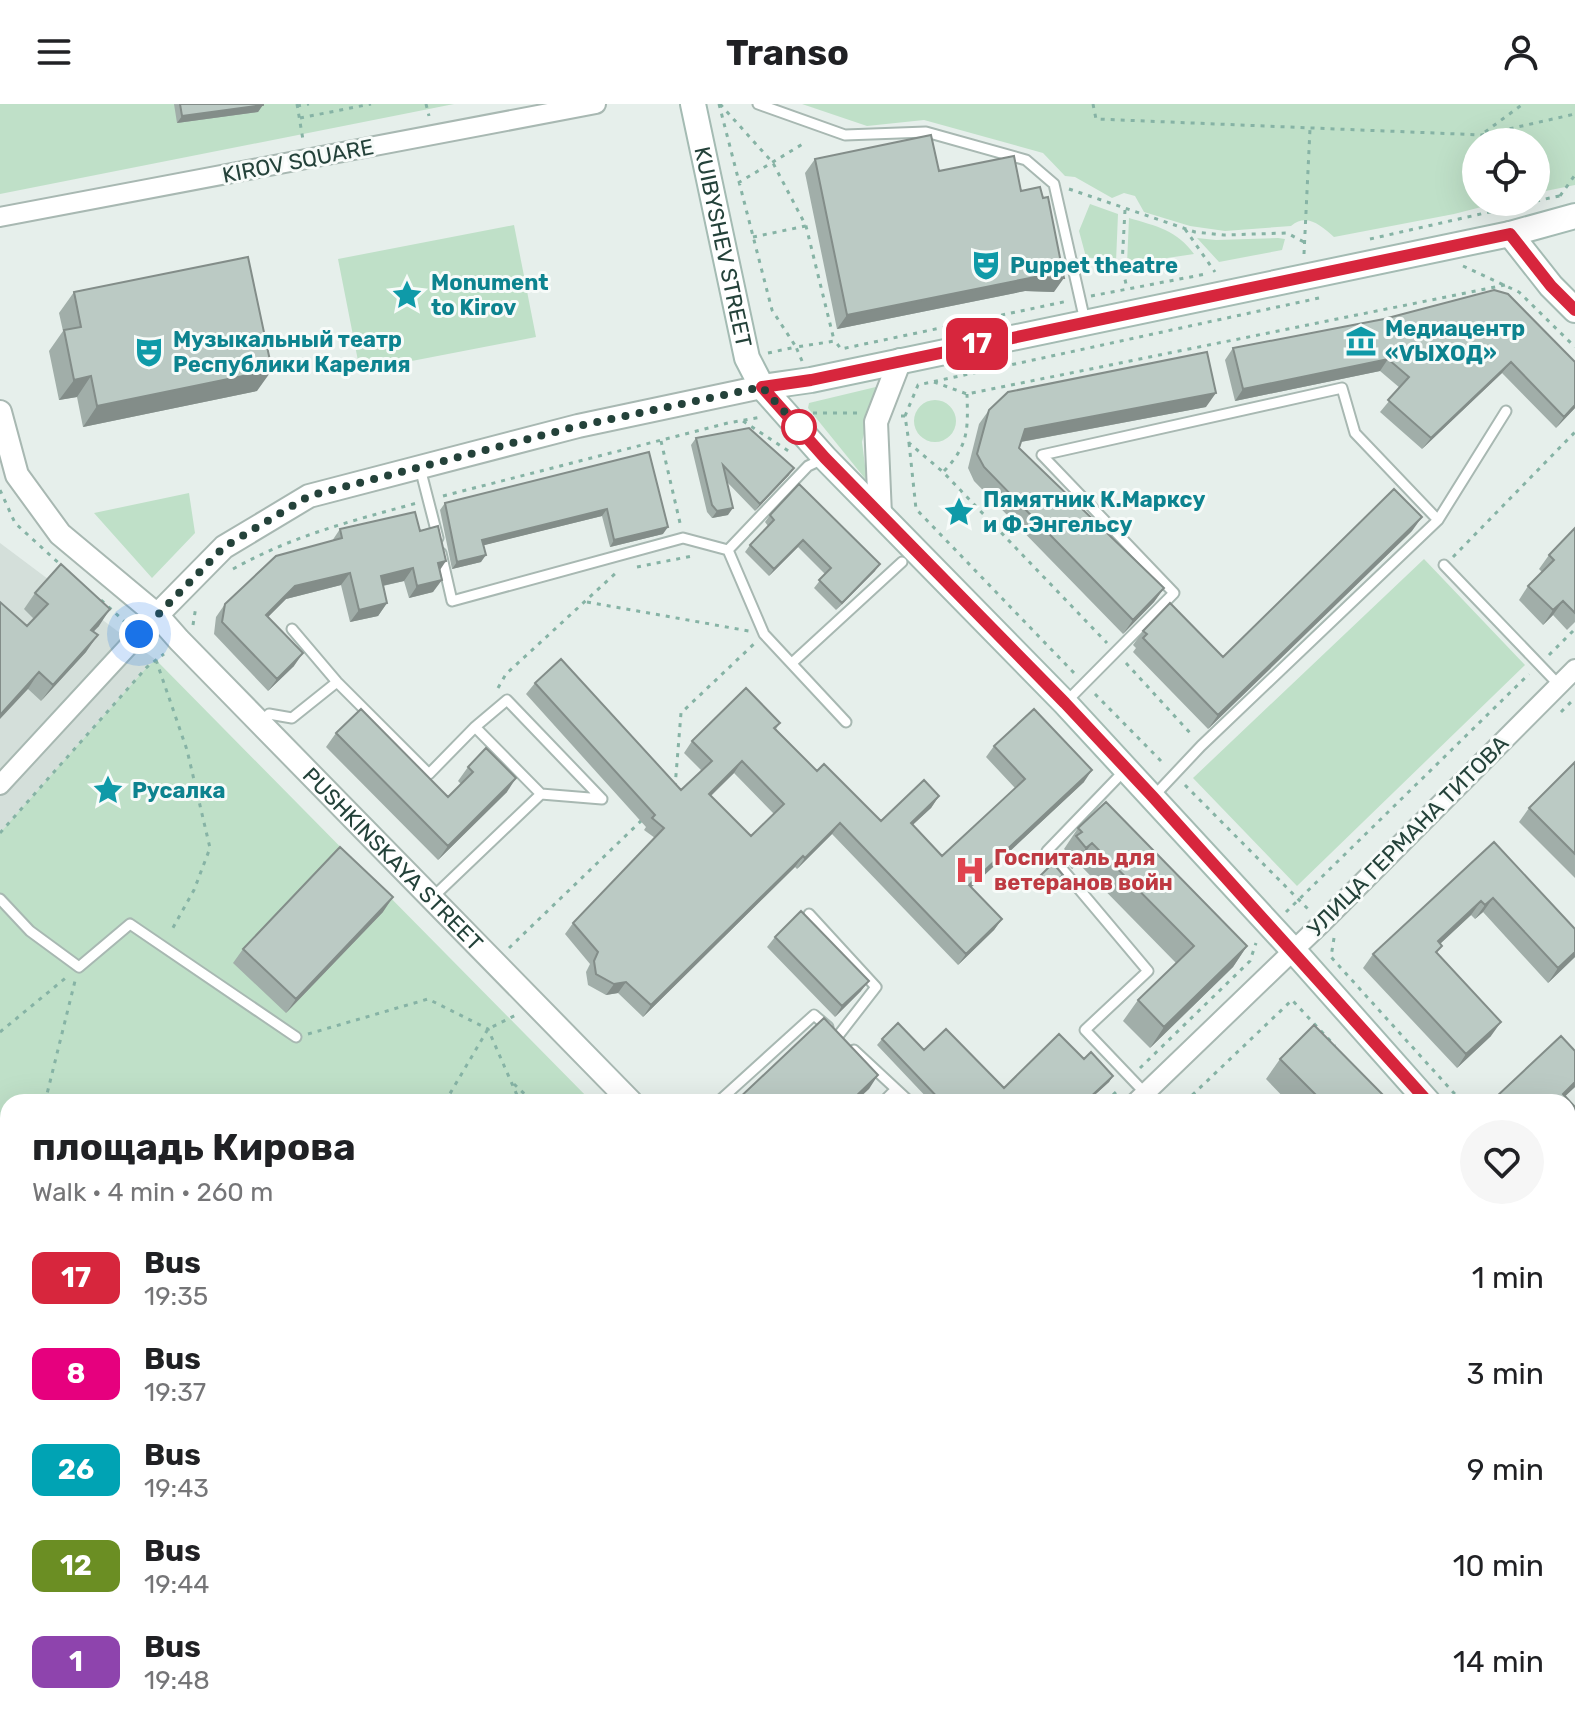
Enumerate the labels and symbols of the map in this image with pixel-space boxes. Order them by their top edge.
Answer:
street label: KIROV SQUARE [220,133,376,189]
street label: KUIBYSHEV STREET [689,144,758,350]
theatre icon: Puppet theatre [969,248,1003,282]
place label: Puppet theatre [1010,252,1178,279]
place label: Monument to Kirov [431,269,548,321]
place icon: Monument to Kirov [390,278,424,312]
place label: Медиацентр «ѴЫХОД» [1385,315,1525,367]
line badge: 17 [941,318,1013,370]
museum icon: Медиацентр «ѴЫХОД» [1344,324,1378,358]
place label: Музыкальный театр Республики Карелия [173,326,411,378]
theatre icon: Музыкальный театр Республики Карелия [132,335,166,369]
unlabelled marker [782,410,816,444]
place label: Пямятник К.Марксу и Ф.Энгельсу [983,486,1206,538]
place icon: Пямятник К.Марксу и Ф.Энгельсу [942,495,976,529]
your location [119,614,159,654]
street label: УЛИЦА ГЕРМАНА ТИТОВА [1302,730,1514,942]
street label: PUSHKINSKAYA STREET [297,761,489,956]
place icon: Русалка [91,773,125,807]
place label: Русалка [132,777,226,804]
place label: Госпиталь для ветеранов войн [994,844,1173,896]
hospital icon: Госпиталь для ветеранов войн [953,853,987,887]

